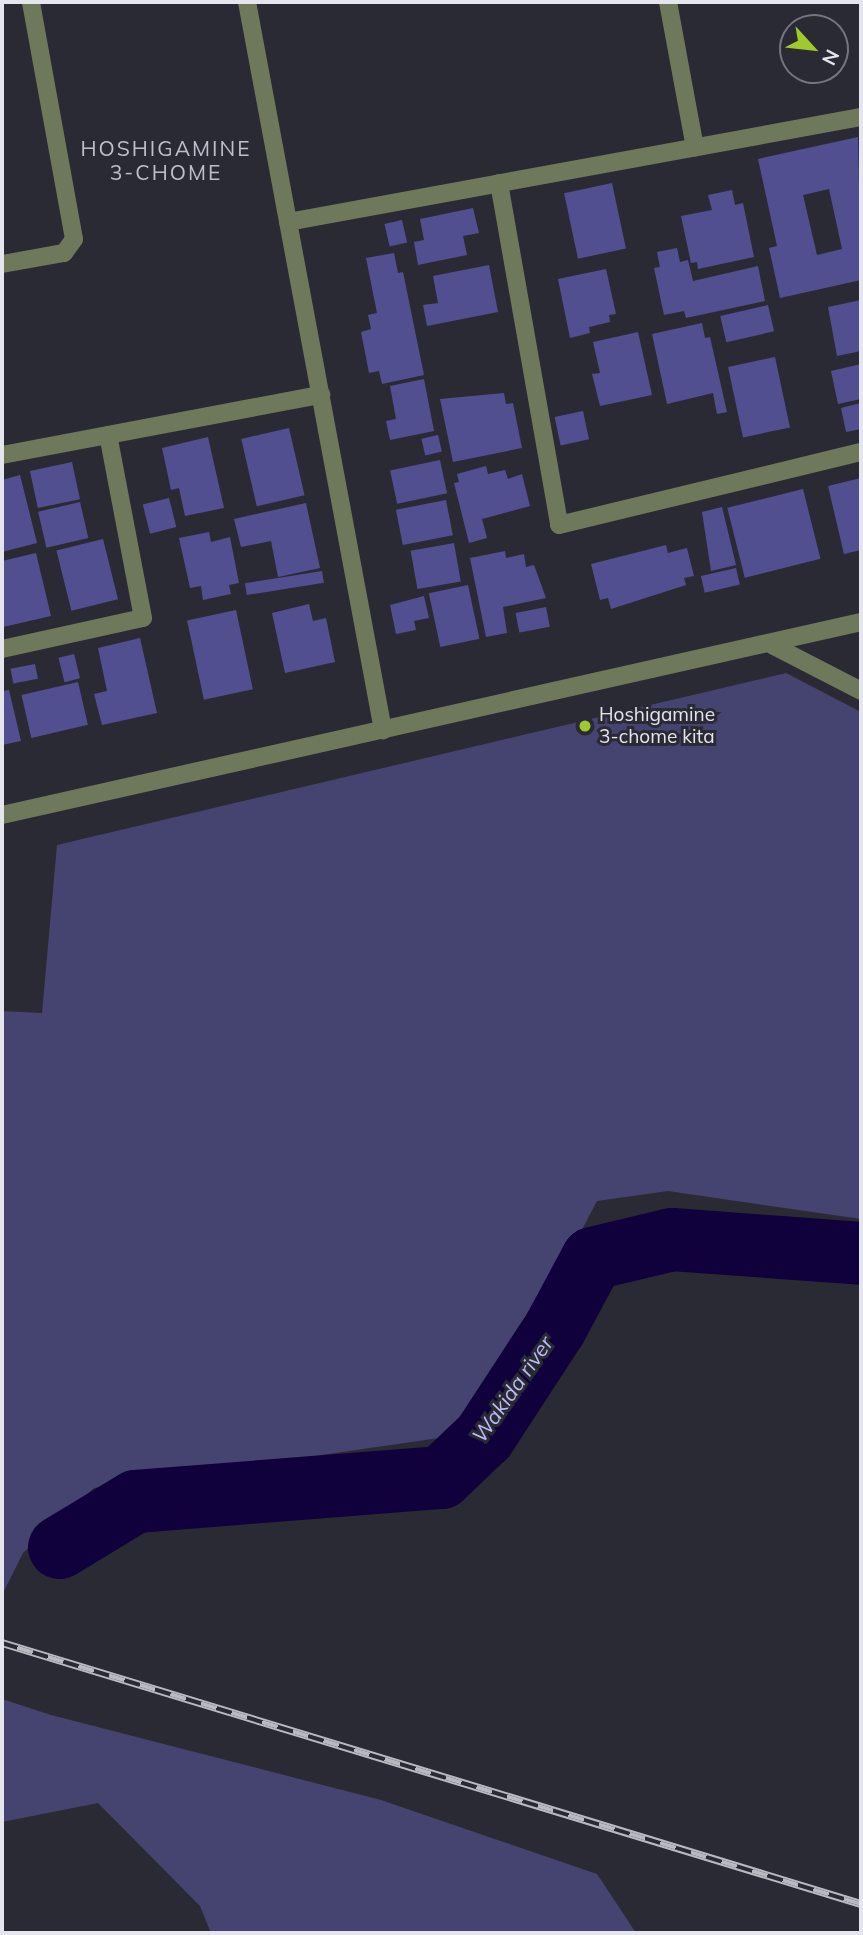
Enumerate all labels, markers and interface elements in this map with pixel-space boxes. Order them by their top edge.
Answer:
north arrow [779,14,849,84]
text: N [817,46,845,69]
district label: HOSHIGAMINE 3-CHOME [82,135,250,185]
place label: Hoshigamine 3-chome kita [599,704,715,748]
marker: Hoshigamine 3-chome kita [577,718,593,734]
water label: Wakida river [466,1331,558,1447]

